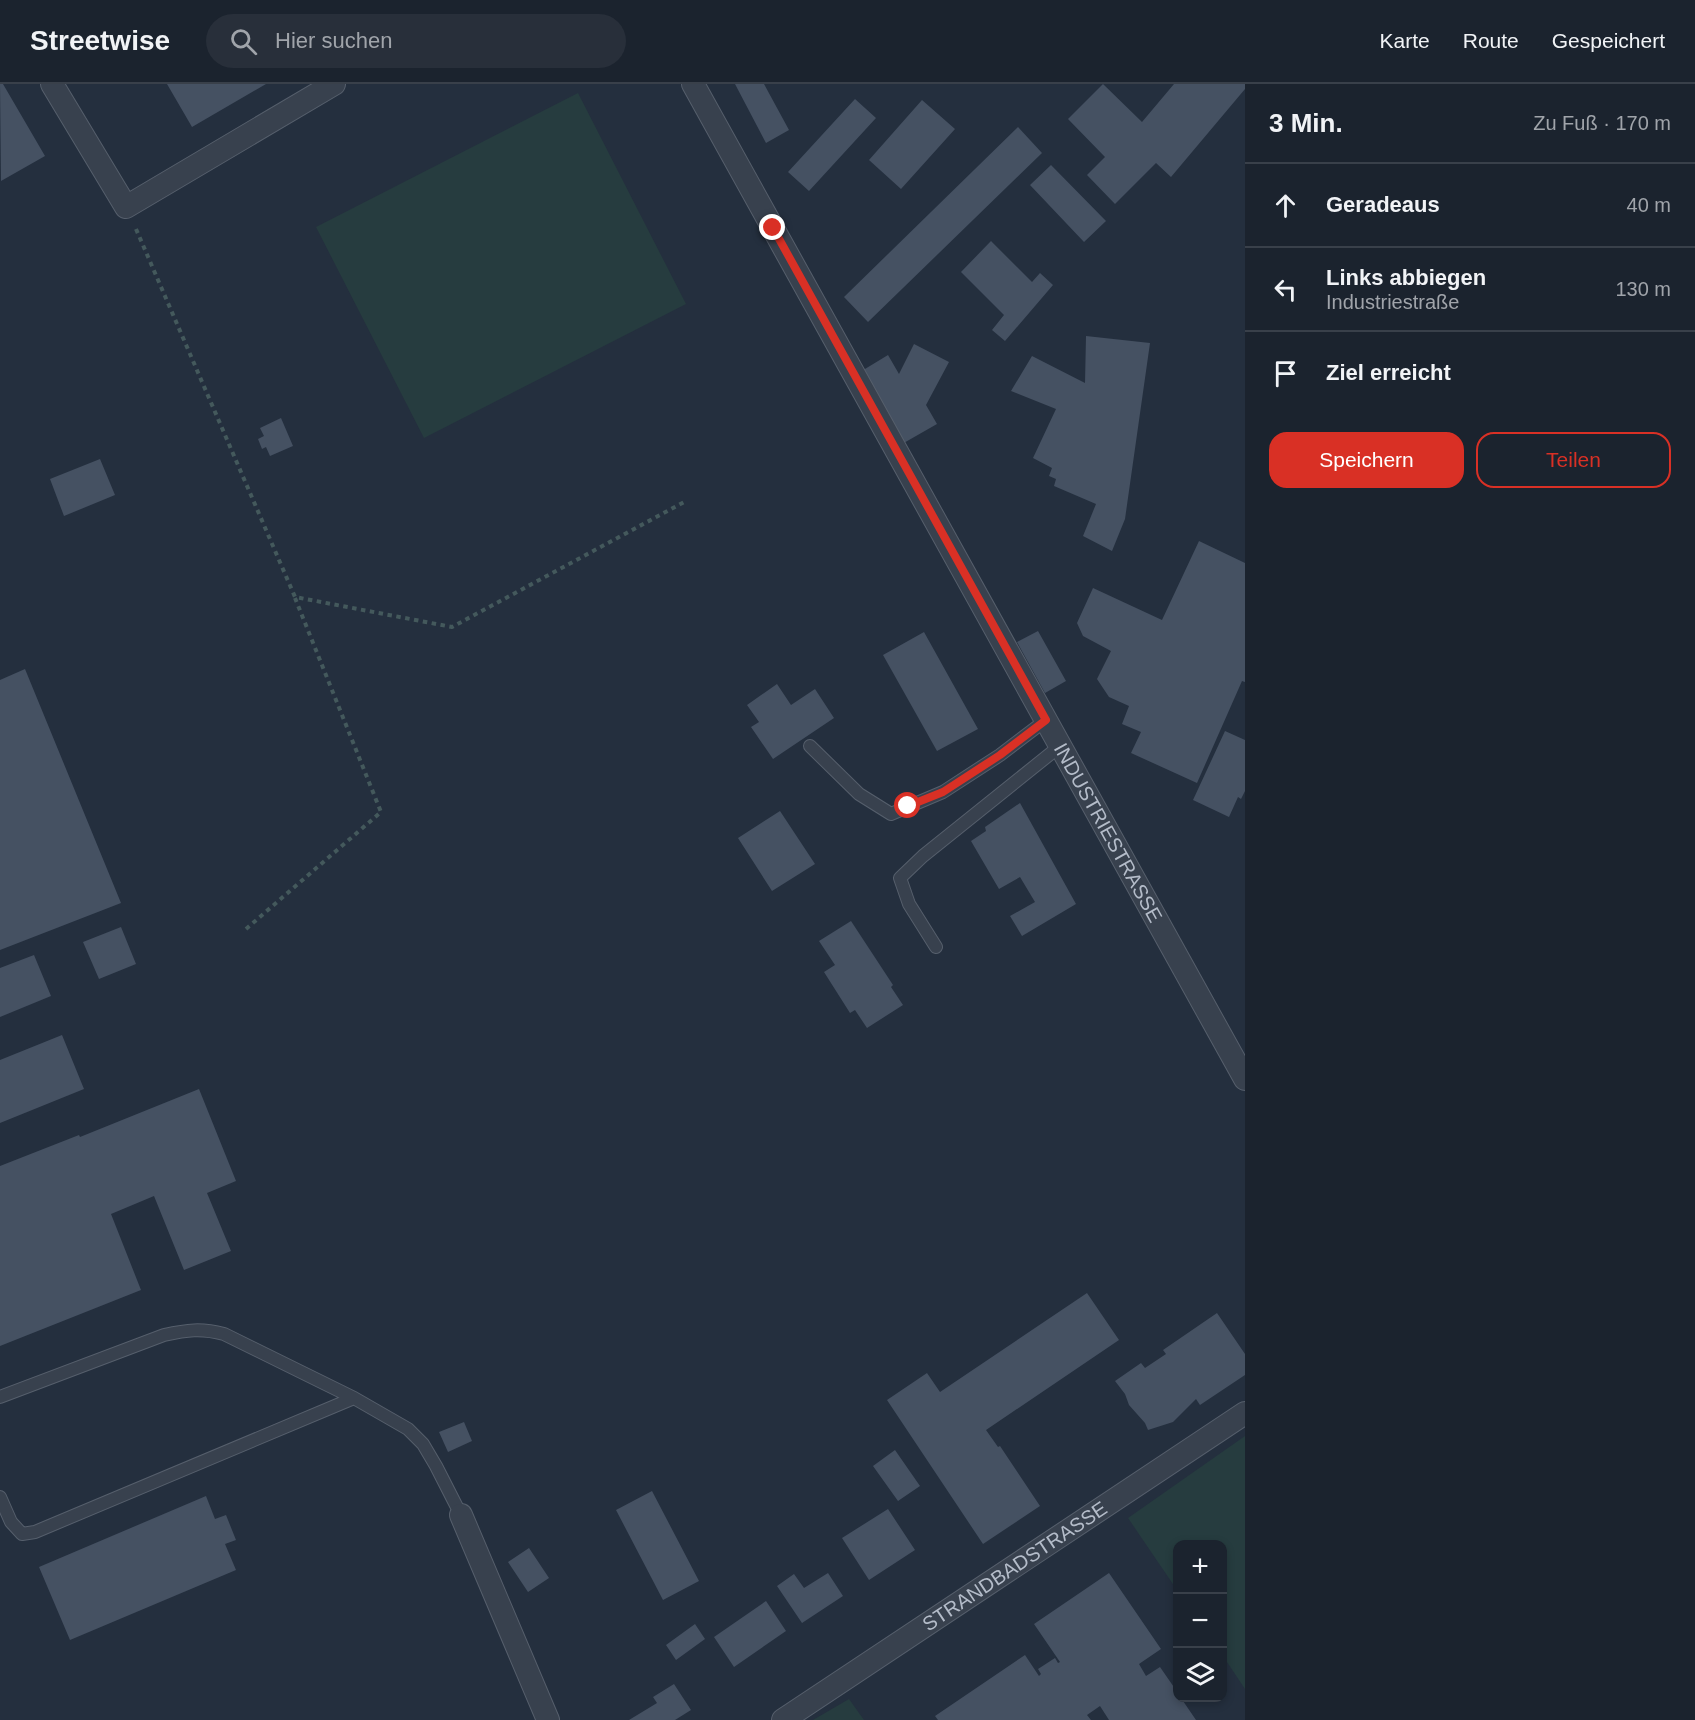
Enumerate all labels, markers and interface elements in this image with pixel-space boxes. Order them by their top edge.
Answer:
search box [206,14,626,68]
text: Streetwise [30,25,170,56]
icon: search [227,25,260,58]
text: Hier suchen [275,28,392,53]
text: Karte [1380,29,1430,52]
text: Route [1463,29,1519,52]
text: Gespeichert [1552,29,1665,52]
text: 3 Min. [1269,108,1343,138]
text: Zu Fuß · 170 m [1533,112,1671,134]
icon: ahead [1269,189,1302,222]
text: Geradeaus [1326,192,1440,217]
text: 40 m [1627,194,1671,216]
route end [759,214,785,240]
text: Links abbiegen [1326,265,1486,290]
icon: left [1269,273,1302,306]
text: 130 m [1615,278,1671,300]
text: Industriestraße [1326,291,1459,313]
icon: arrive [1269,357,1302,390]
text: Ziel erreicht [1326,360,1451,385]
button: Speichern [1269,432,1464,488]
button: Teilen [1476,432,1671,488]
street label: INDUSTRIESTRASSE [1050,739,1167,926]
route start [894,792,920,818]
street label: STRANDBADSTRASSE [918,1497,1111,1635]
map controls [1173,1540,1227,1702]
button: + [1173,1540,1227,1594]
button: − [1173,1594,1227,1648]
button: layers [1173,1648,1227,1702]

